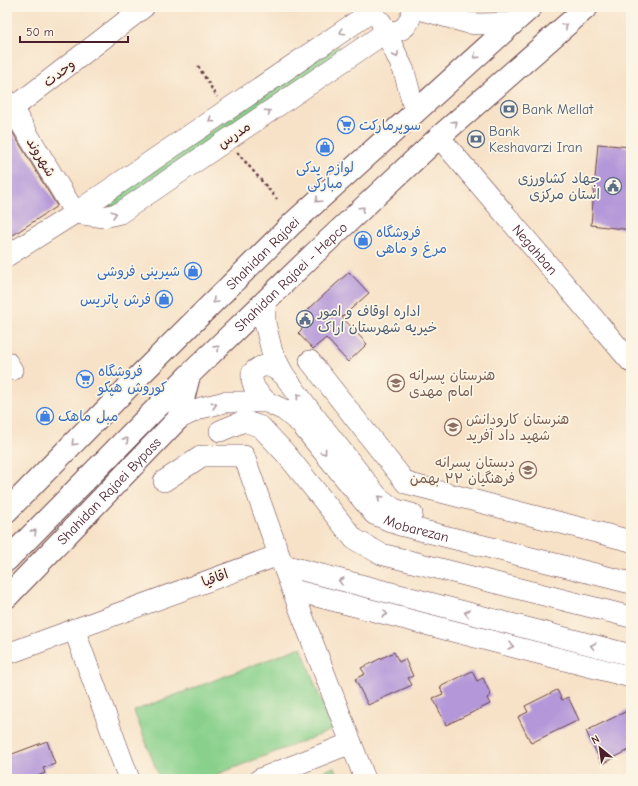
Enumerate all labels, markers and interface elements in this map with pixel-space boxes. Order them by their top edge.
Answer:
scale bar [20,18,128,44]
one-way arrow [561,24,568,31]
text: 50 m [26,25,54,39]
one-way arrow [339,27,346,35]
one-way arrow [391,50,399,58]
one-way arrow [473,51,481,58]
street label: وحدت [40,55,78,91]
bank icon: Bank Mellat [499,99,519,119]
place label: Bank Mellat [522,101,594,118]
one-way arrow [264,109,271,117]
one-way arrow [209,115,216,122]
supermarket icon: سوپرمارکت [336,115,356,135]
place label: سوپرمارکت [359,117,421,135]
street label: مدرس [214,118,254,152]
one-way arrow [451,120,458,127]
place label: Bank Keshavarzi Iran [489,123,582,156]
bank icon: Bank Keshavarzi Iran [466,129,486,149]
street label: شهروند [23,134,59,180]
shop icon: لوازم یدکی مبارکی [315,137,335,157]
place label: لوازم یدکی مبارکی [296,159,354,192]
place label: جهاد کشاورزی استان مرکزی [518,170,600,203]
public building icon: جهاد کشاورزی استان مرکزی [603,176,623,196]
one-way arrow [315,195,323,203]
one-way arrow [357,206,365,214]
one-way arrow [110,211,117,219]
street label: Shahidan Rajaei [222,213,303,293]
street label: Shahidan Rajaei - Hepco [231,219,351,335]
street label: Negahban [509,221,561,278]
place label: فروشگاه مرغ و ماهی [376,224,447,258]
shop icon: فروشگاه مرغ و ماهی [353,230,373,250]
shop icon: شیرینی فروشی [183,261,203,281]
place label: شیرینی فروشی [97,263,180,280]
shop icon: فرش پاتریس [154,289,174,309]
place label: فرش پاتریس [80,291,151,309]
one-way arrow [212,296,220,303]
place label: اداره اوقاف و امور خیریه شهرستان اراک [317,303,437,336]
public building icon: اداره اوقاف و امور خیریه شهرستان اراک [295,309,315,329]
one-way arrow [212,345,220,352]
place label: فروشگاه کوروش هپکو [97,363,167,397]
place label: هنرستان پسرانه امام مهدی [409,367,495,402]
supermarket icon: فروشگاه کوروش هپکو [75,369,95,389]
school or university icon: هنرستان پسرانه امام مهدی [386,373,406,393]
one-way arrow [296,393,304,400]
one-way arrow [210,401,217,410]
shop icon: مبل ماهک [35,406,55,426]
place label: مبل ماهک [58,408,118,425]
place label: هنرستان کارودانش شهید داد آفرید [466,411,569,444]
school or university icon: هنرستان کارودانش شهید داد آفرید [443,417,463,437]
street label: Shahidan Rajaei Bypass [53,434,164,548]
one-way arrow [121,437,128,445]
one-way arrow [71,438,79,446]
one-way arrow [319,447,326,454]
place label: دبستان پسرانه فرهنگیان ۲۲ بهمن [410,454,515,487]
school or university icon: دبستان پسرانه فرهنگیان ۲۲ بهمن [518,460,538,480]
one-way arrow [377,495,385,502]
street label: Mobarezan [381,511,451,545]
one-way arrow [29,529,37,537]
street label: اقاقیا [199,565,231,591]
one-way arrow [338,577,345,585]
one-way arrow [381,609,388,618]
one-way arrow [464,609,471,618]
one-way arrow [507,641,514,650]
one-way arrow [590,642,596,650]
north arrow [580,728,620,768]
text: N [589,732,602,747]

